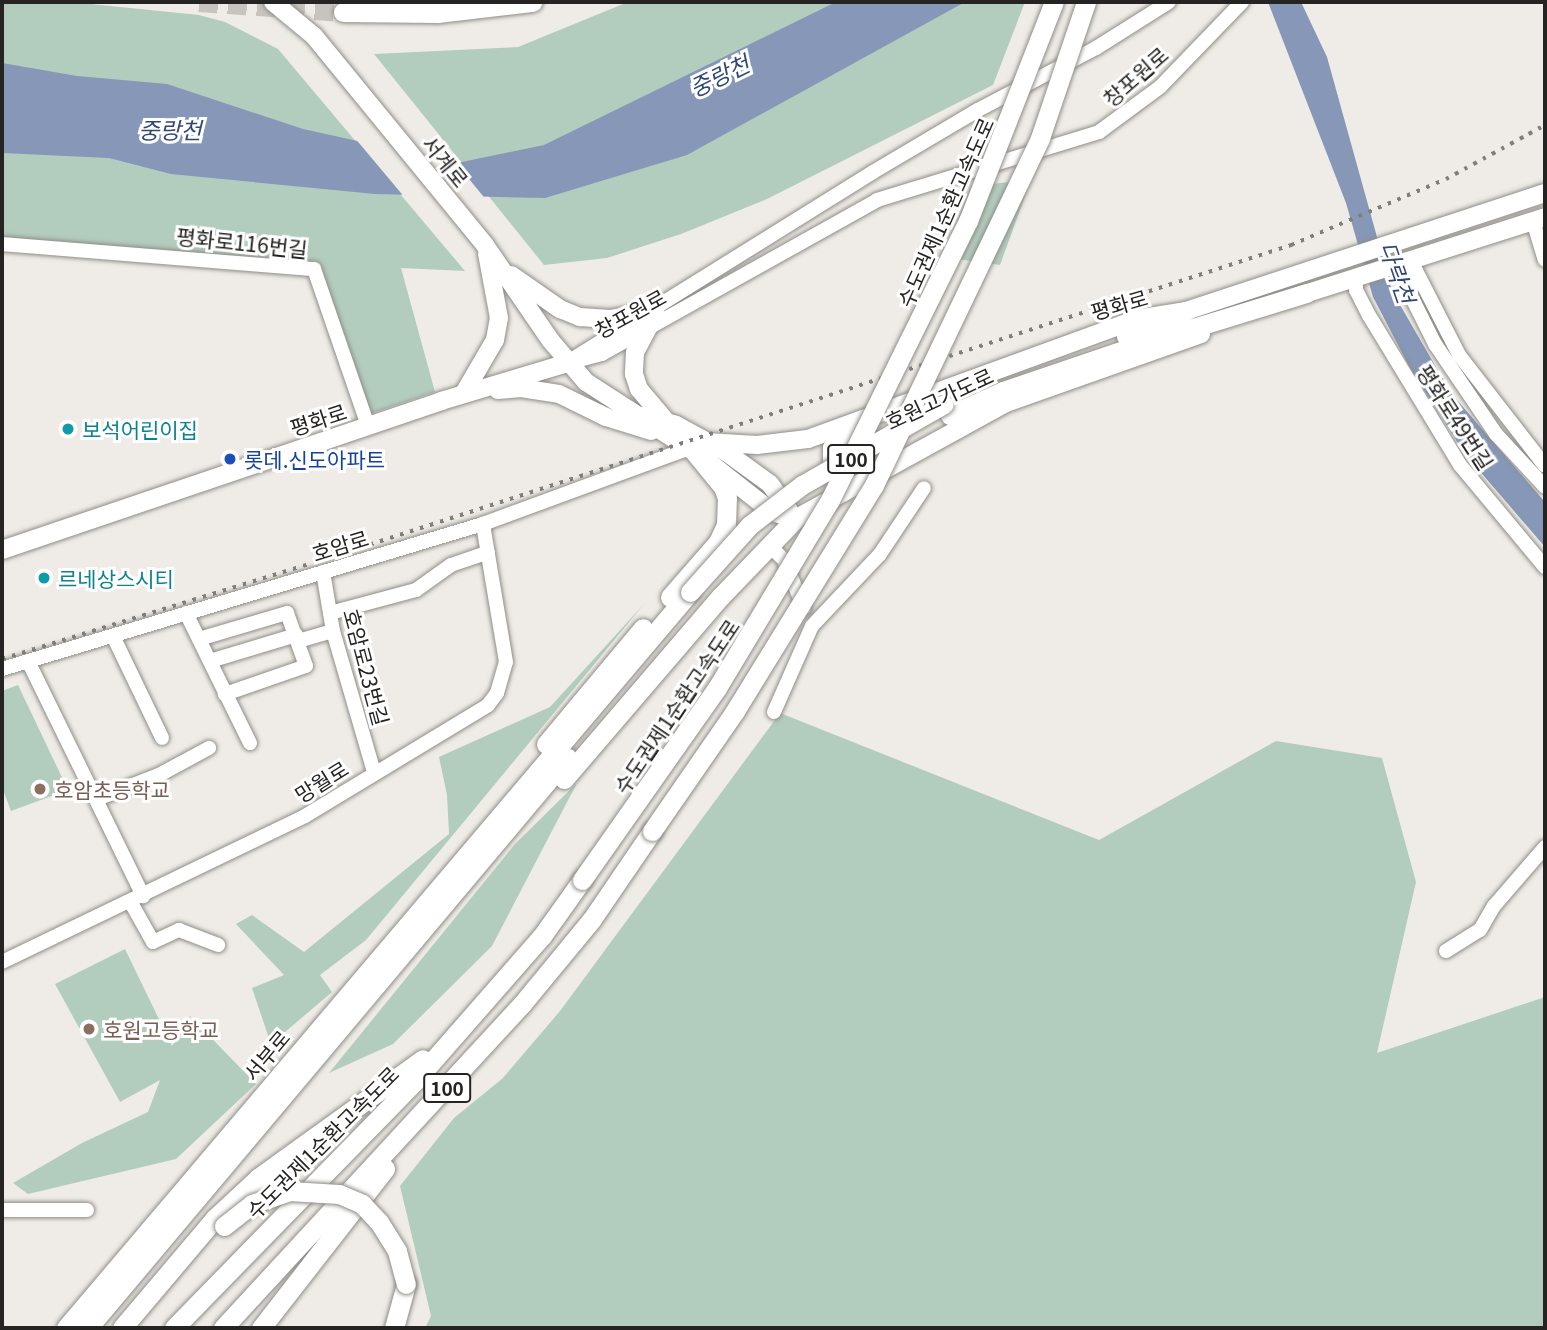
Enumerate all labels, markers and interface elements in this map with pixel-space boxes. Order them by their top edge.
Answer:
street label: 창포원로 [1098,41,1172,111]
water label: 중랑천 [684,49,754,101]
street label: 수도권제1순환고속도로 [892,113,998,311]
water label: 중랑천 [138,115,202,143]
street label: 서계로 [418,131,474,191]
street label: 평화로116번길 [175,223,309,261]
water label: 다락천 [1375,237,1421,307]
street label: 창포원로 [590,283,670,343]
street label: 평화로 [1088,284,1150,324]
street label: 평화로49번길 [1413,360,1499,474]
street label: 호원고가도로 [881,362,997,434]
street label: 평화로 [287,398,349,440]
place label: 보석어린이집 [82,416,198,442]
marker: 보석어린이집 [60,421,76,437]
road number: 100 [826,444,876,474]
place label: 롯데.신도아파트 [244,446,385,472]
marker: 롯데.신도아파트 [222,451,238,467]
street label: 호암로 [309,524,371,566]
place label: 르네상스시티 [58,565,174,591]
marker: 르네상스시티 [36,570,52,586]
street label: 호암로23번길 [339,606,395,728]
street label: 수도권제1순환고속도로 [608,614,744,798]
street label: 망월로 [290,755,352,807]
place label: 호암초등학교 [54,776,170,802]
marker: 호암초등학교 [32,781,48,797]
place label: 호원고등학교 [103,1016,219,1042]
marker: 호원고등학교 [81,1021,97,1037]
street label: 서부로 [238,1025,294,1085]
street label: 수도권제1순환고속도로 [241,1061,403,1223]
road number: 100 [422,1072,472,1104]

